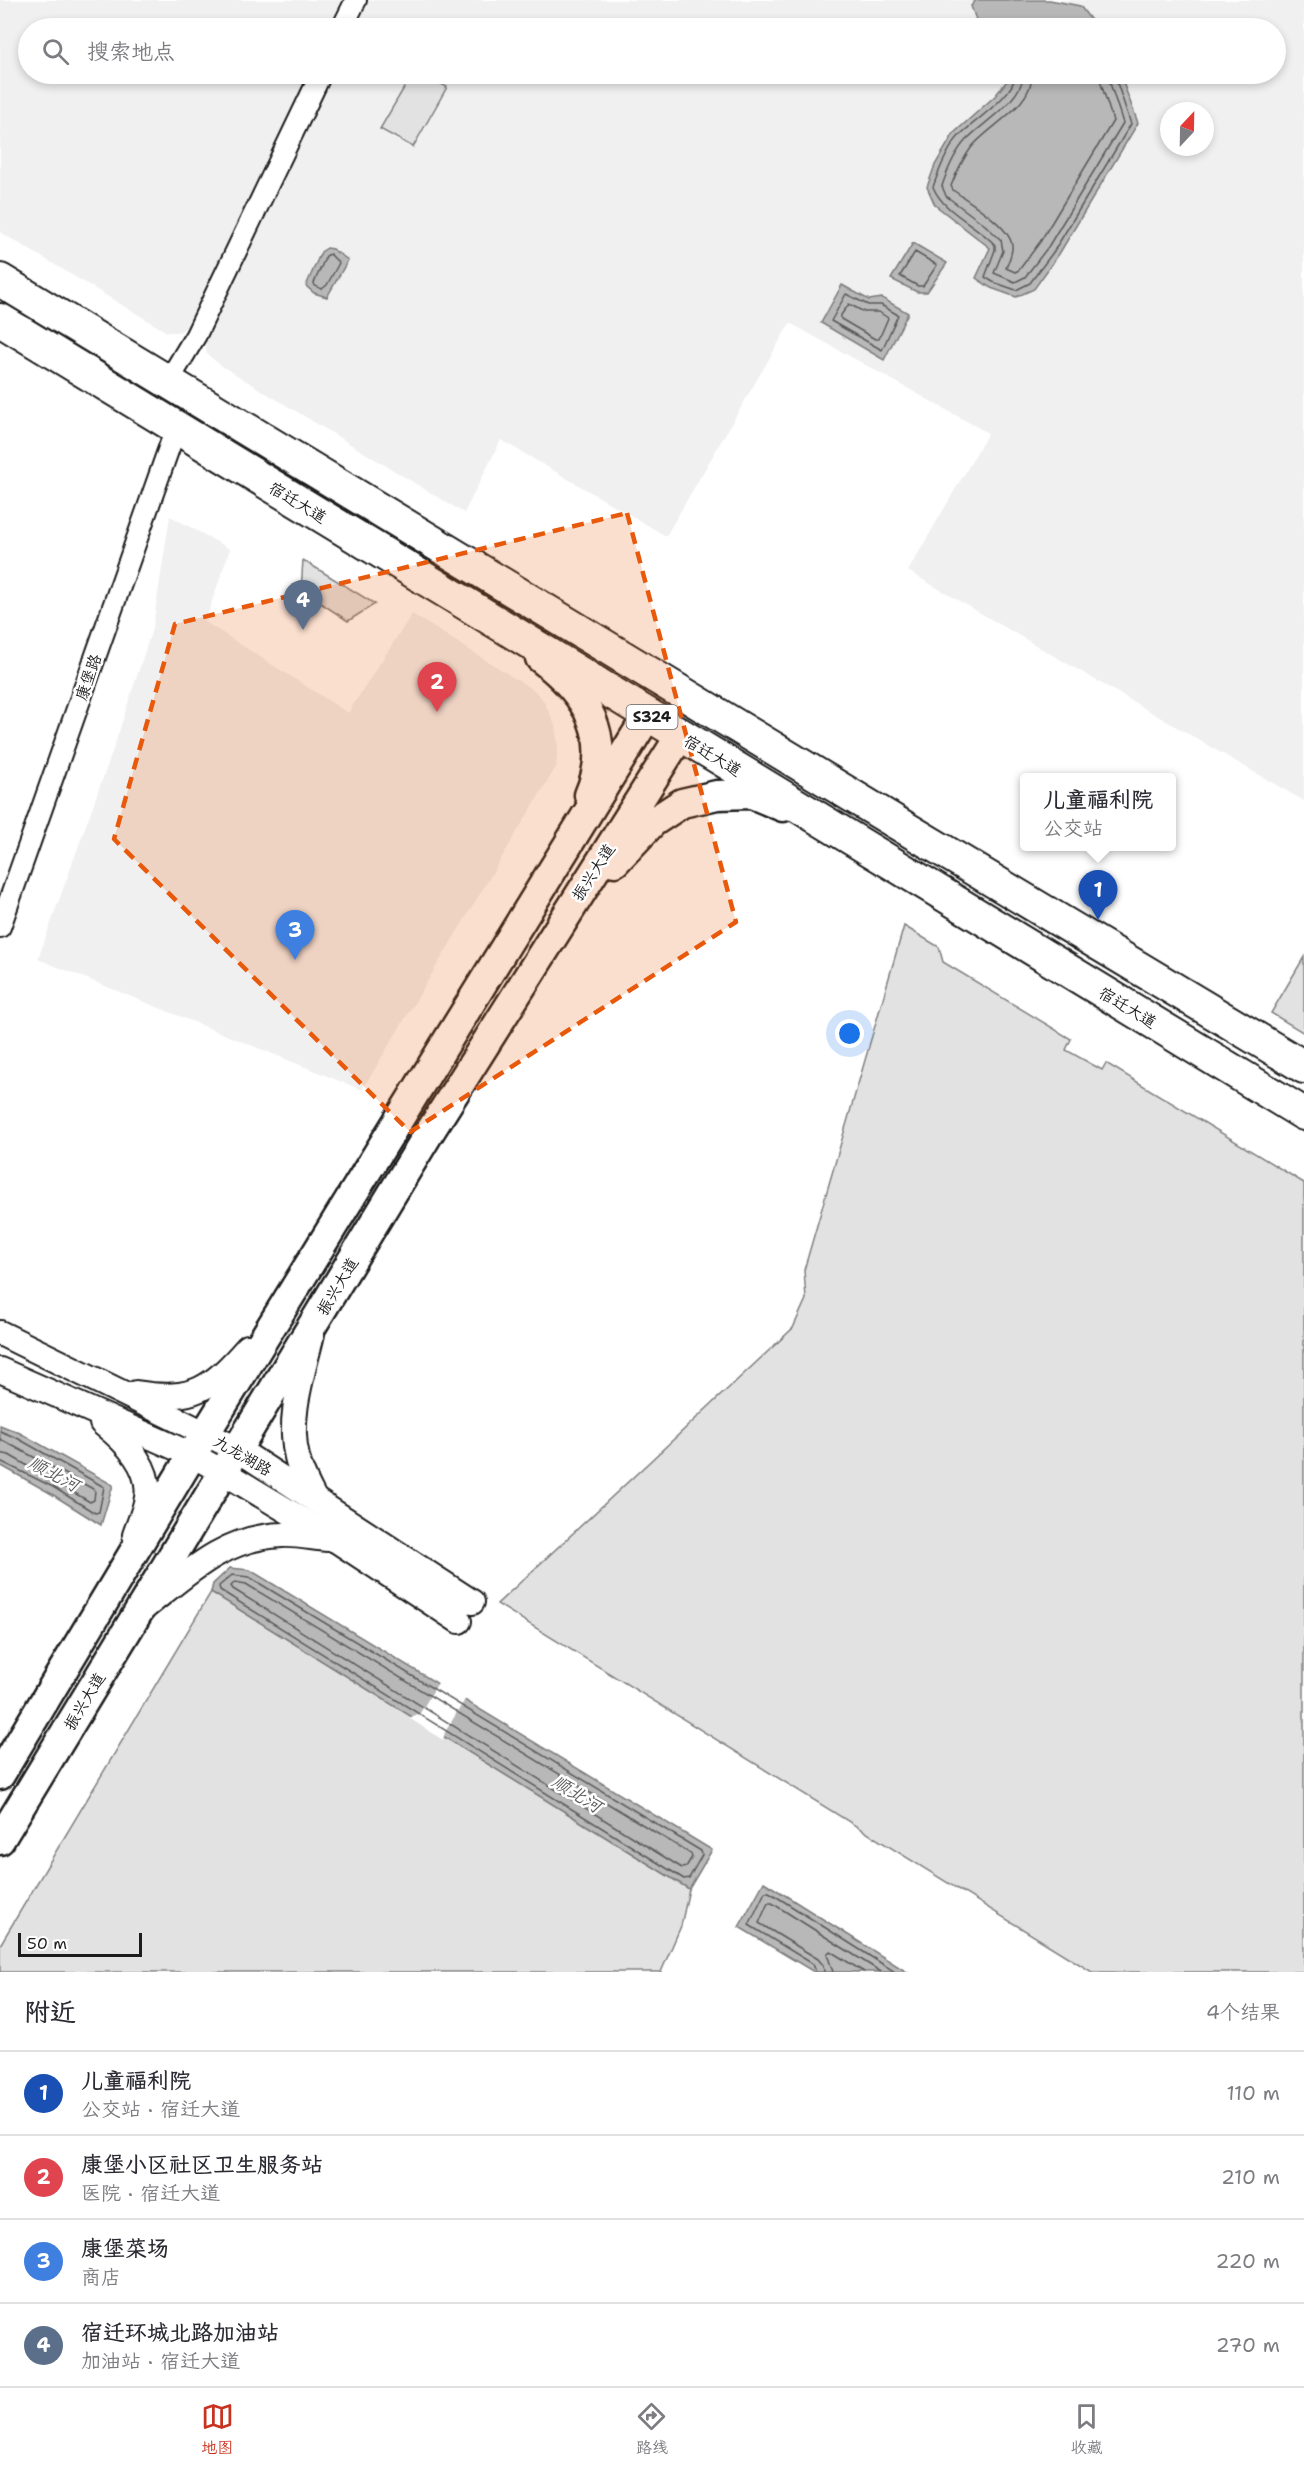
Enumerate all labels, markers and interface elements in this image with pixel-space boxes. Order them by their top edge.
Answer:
search box [18,18,1286,84]
icon: search [39,35,72,68]
text: 搜索地点 [87,37,175,66]
north arrow [1160,102,1214,156]
street label: 宿迁大道 [265,477,331,528]
pin: 4 [284,580,322,630]
street label: 康堡路 [71,651,106,703]
pin: 2 [418,662,456,712]
road number: S324 [626,705,678,729]
street label: 宿迁大道 [680,730,746,781]
popup [1020,773,1176,851]
text: 儿童福利院 [1043,785,1153,814]
text: 公交站 [1043,815,1103,841]
street label: 振兴大道 [567,840,620,905]
pin: 1 [1078,870,1118,920]
pin: 3 [276,910,314,960]
street label: 宿迁大道 [1095,982,1161,1033]
your location [835,1019,864,1048]
street label: 振兴大道 [312,1253,363,1319]
street label: 九龙湖路 [210,1430,276,1481]
water label: 顺北河 [25,1451,86,1499]
street label: 振兴大道 [59,1668,110,1734]
water label: 顺北河 [548,1770,609,1820]
scale bar [18,1930,142,1958]
text: 50 m [27,1933,67,1954]
text: 附近 [24,1994,76,2029]
text: 4个结果 [1206,1999,1280,2025]
text: 儿童福利院 [81,2066,191,2095]
text: 1 [39,2080,48,2106]
text: 110 m [1226,2080,1280,2106]
text: 公交站 · 宿迁大道 [81,2096,240,2122]
text: 康堡小区社区卫生服务站 [81,2150,323,2179]
text: 2 [37,2164,51,2190]
text: 210 m [1221,2164,1280,2190]
text: 医院 · 宿迁大道 [81,2180,220,2206]
text: 康堡菜场 [81,2234,169,2263]
text: 3 [37,2248,51,2274]
text: 220 m [1216,2248,1280,2274]
text: 商店 [81,2264,121,2290]
text: 宿迁环城北路加油站 [81,2318,279,2347]
text: 4 [37,2332,51,2358]
text: 270 m [1216,2332,1280,2358]
text: 加油站 · 宿迁大道 [81,2348,240,2374]
tab: 地图 [201,2400,234,2458]
tab: 路线 [635,2400,668,2458]
tab: 收藏 [1070,2400,1103,2458]

